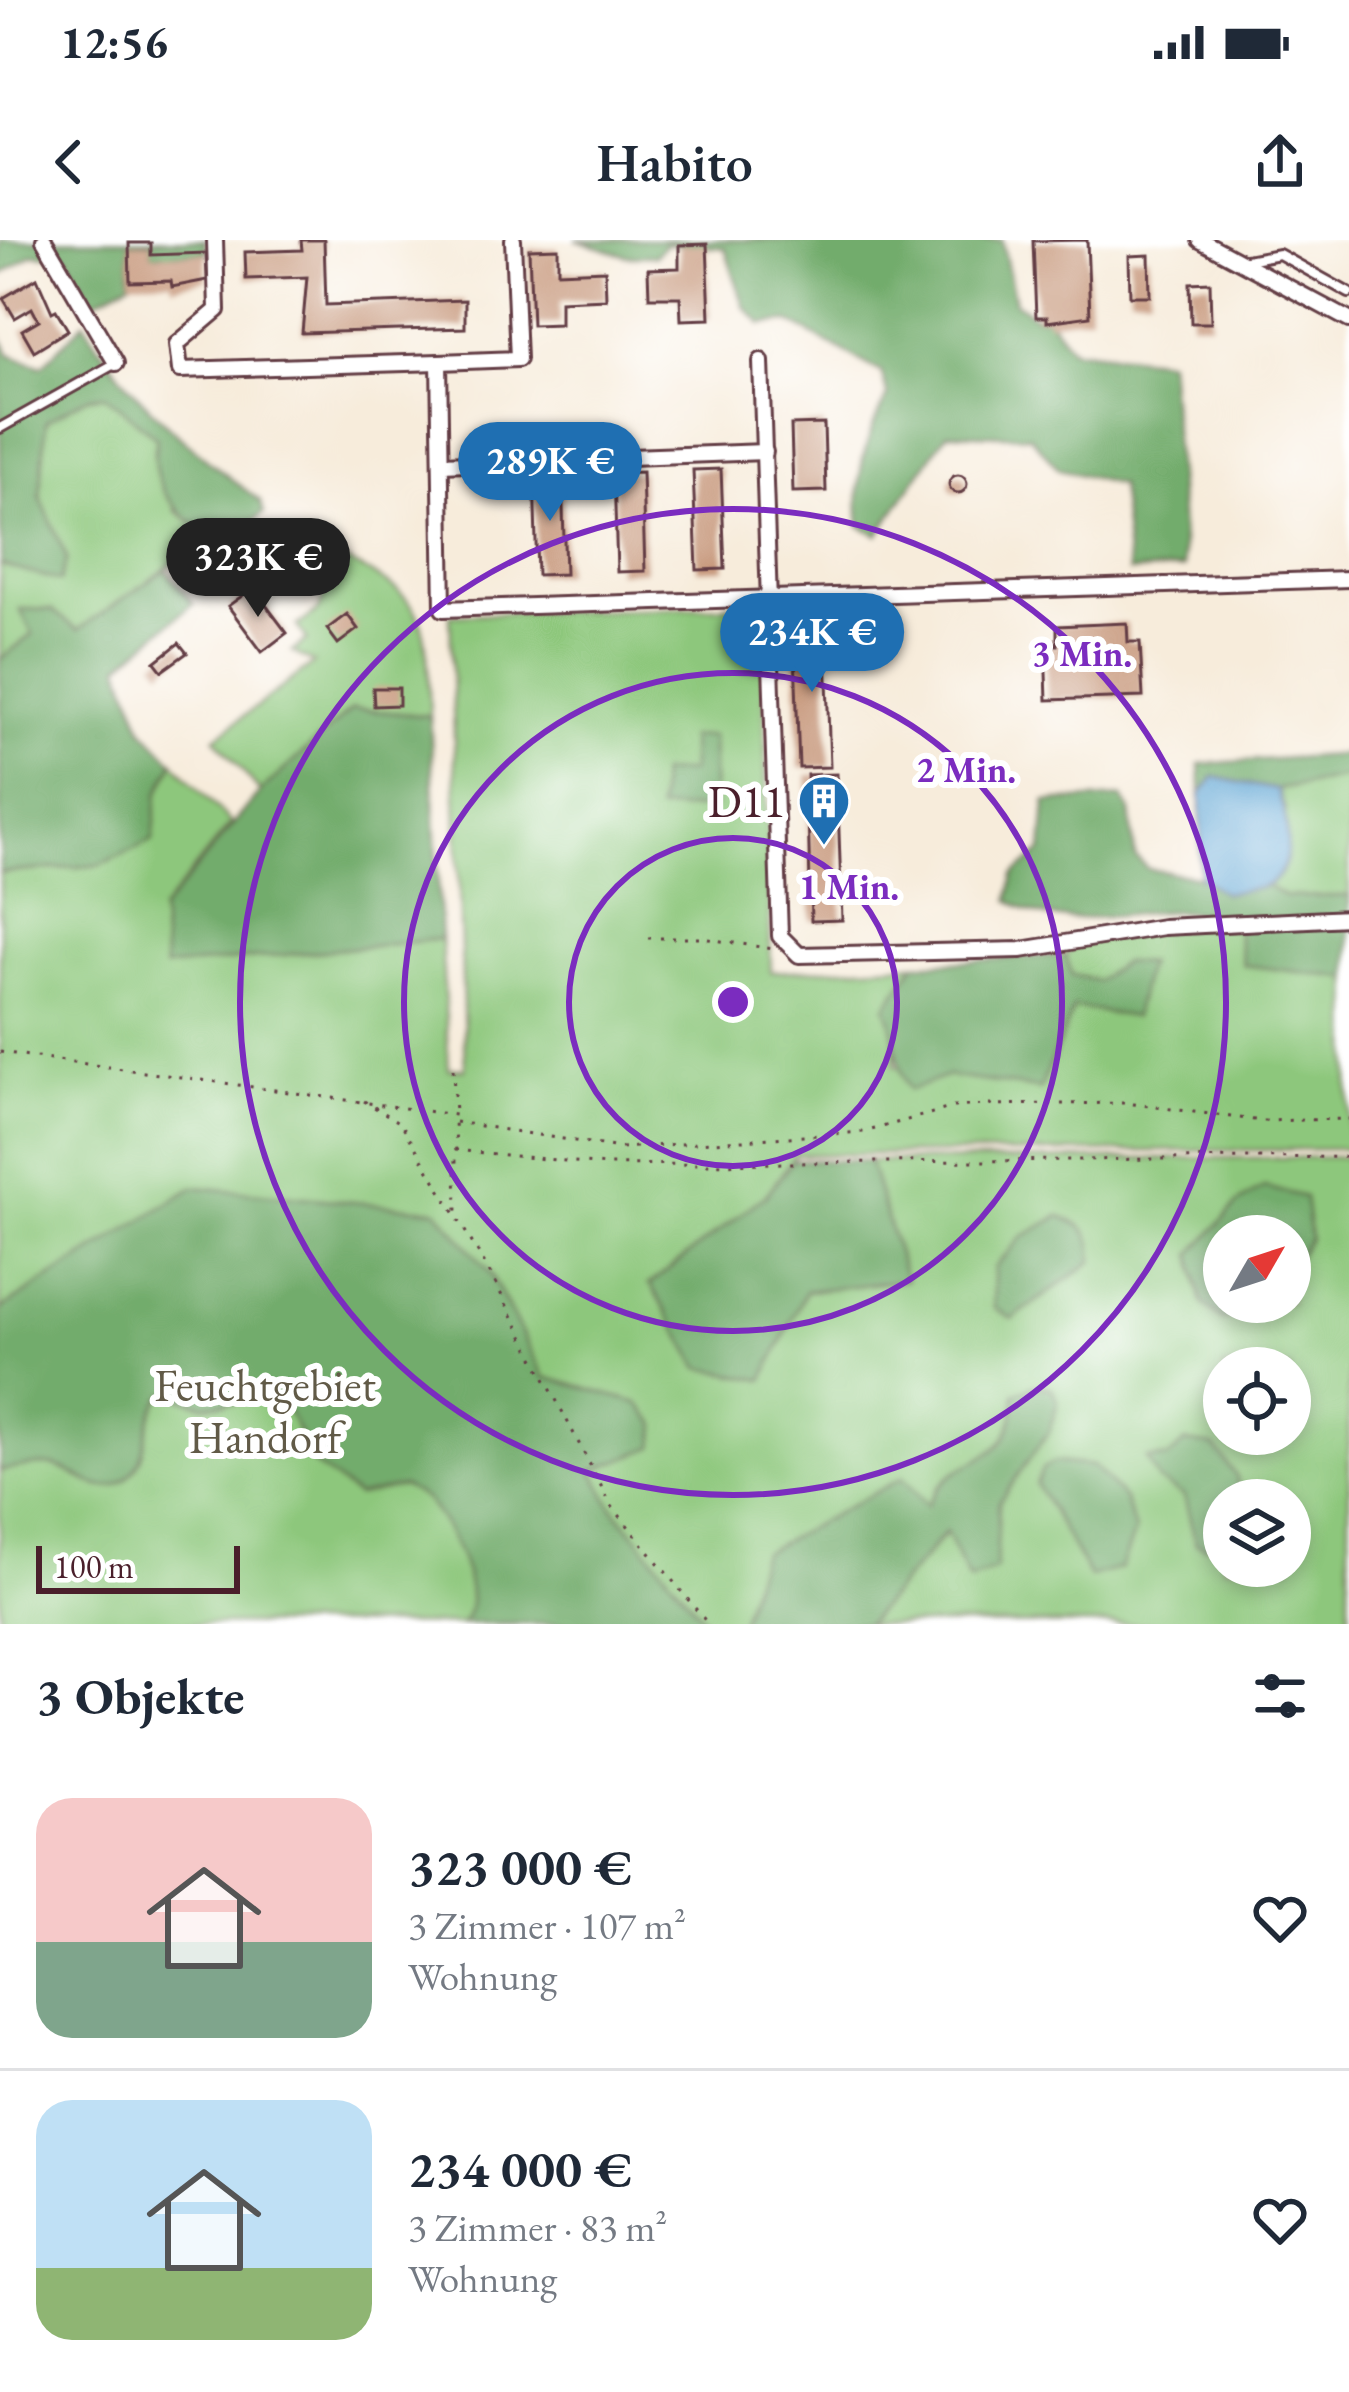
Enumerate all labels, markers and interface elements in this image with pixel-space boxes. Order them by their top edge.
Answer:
text: 12:56 [60,13,168,71]
text: Habito [596,127,753,197]
icon: back [36,129,102,195]
icon: share [1247,129,1313,195]
pin: 289K € [452,422,648,524]
text: 289K € [485,435,615,486]
pin: 323K € [160,518,356,620]
text: 323K € [193,531,323,582]
pin: 234K € [714,593,910,695]
text: 234K € [747,606,877,657]
text: 3 Min. [1032,630,1132,677]
text: 2 Min. [916,746,1016,793]
place label: D11 [708,772,785,830]
building icon: D11 [796,773,852,847]
text: 1 Min. [799,863,899,910]
centre of rings [712,981,754,1023]
north arrow [1203,1215,1311,1323]
map controls [1203,1215,1311,1587]
button: locate [1203,1347,1311,1455]
park label: Feuchtgebiet Handorf [154,1356,376,1466]
button: layers [1203,1479,1311,1587]
scale bar [36,1540,240,1593]
text: 100 m [54,1545,134,1588]
text: 3 Objekte [36,1663,245,1729]
icon: filters [1247,1663,1313,1729]
text: 323 000 € [408,1834,632,1900]
icon: home [132,1846,276,1990]
icon: heart [1247,1885,1313,1951]
text: 3 Zimmer · 107 m² [408,1900,686,1951]
text: Wohnung [408,1951,557,2002]
text: 234 000 € [408,2136,632,2202]
icon: home [132,2148,276,2292]
icon: heart [1247,2187,1313,2253]
text: 3 Zimmer · 83 m² [408,2202,667,2253]
text: Wohnung [408,2253,557,2304]

